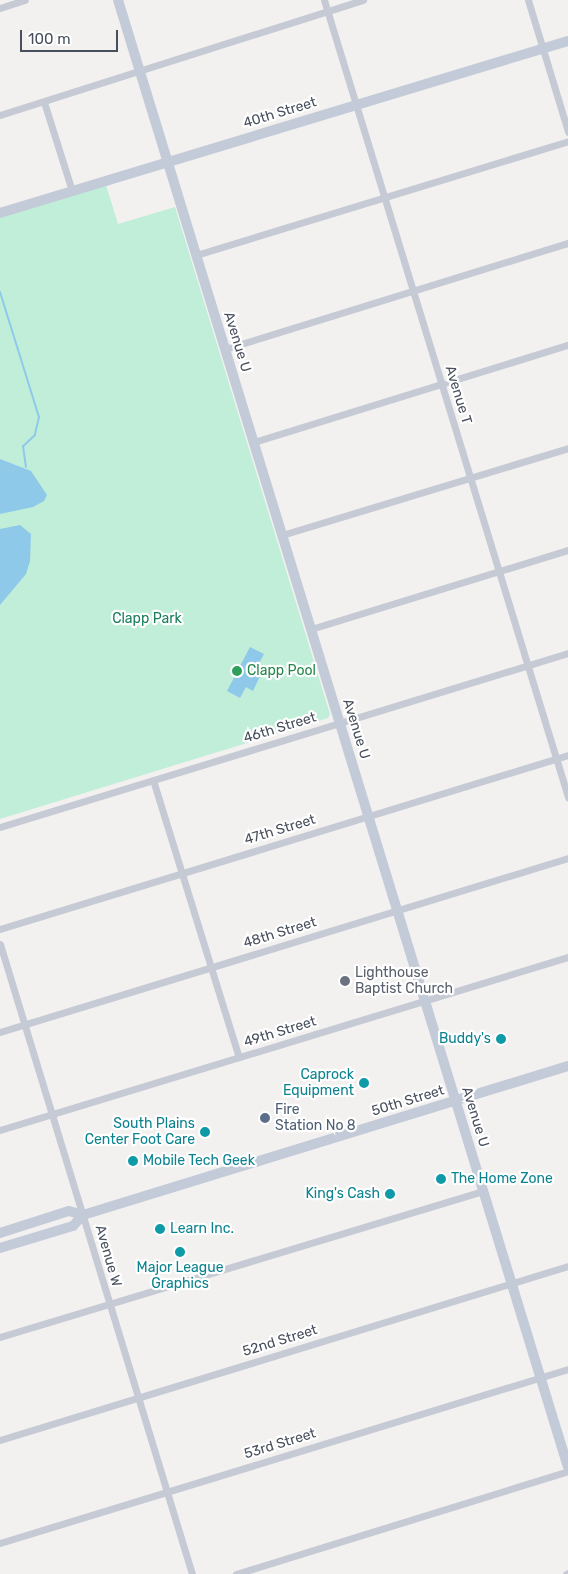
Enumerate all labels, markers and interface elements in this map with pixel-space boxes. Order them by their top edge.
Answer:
scale bar [22,20,120,52]
text: 100 m [28,30,70,48]
street label: 40th Street [241,94,319,132]
street label: Avenue U [220,310,254,374]
street label: Avenue T [441,364,475,426]
park label: Clapp Park [112,611,182,627]
place label: Clapp Pool [247,663,316,679]
marker: Clapp Pool [231,665,243,677]
street label: Avenue U [339,697,373,761]
street label: 46th Street [242,709,318,747]
street label: 47th Street [242,811,318,849]
street label: 48th Street [241,914,319,952]
place label: Lighthouse Baptist Church [355,965,453,998]
marker: Lighthouse Baptist Church [339,975,351,987]
street label: 49th Street [242,1013,318,1051]
place label: Buddy's [439,1031,491,1047]
marker: Buddy's [495,1033,507,1045]
place label: Caprock Equipment [283,1067,354,1100]
marker: Caprock Equipment [358,1077,370,1089]
street label: 50th Street [370,1082,446,1120]
street label: Avenue U [458,1085,492,1149]
place label: Fire Station No 8 [275,1102,356,1134]
marker: Fire Station No 8 [259,1112,271,1124]
place label: South Plains Center Foot Care [84,1116,195,1148]
marker: South Plains Center Foot Care [199,1126,211,1138]
place label: Mobile Tech Geek [143,1153,255,1169]
marker: Mobile Tech Geek [127,1155,139,1167]
place label: The Home Zone [451,1171,553,1187]
marker: The Home Zone [435,1173,447,1185]
place label: King's Cash [305,1186,380,1202]
marker: King's Cash [384,1188,396,1200]
place label: Learn Inc. [170,1221,234,1237]
street label: Avenue W [91,1223,125,1289]
marker: Learn Inc. [154,1223,166,1235]
marker: Major League Graphics [174,1246,186,1258]
place label: Major League Graphics [136,1260,224,1292]
street label: 52nd Street [241,1322,319,1360]
street label: 53rd Street [242,1425,318,1463]

